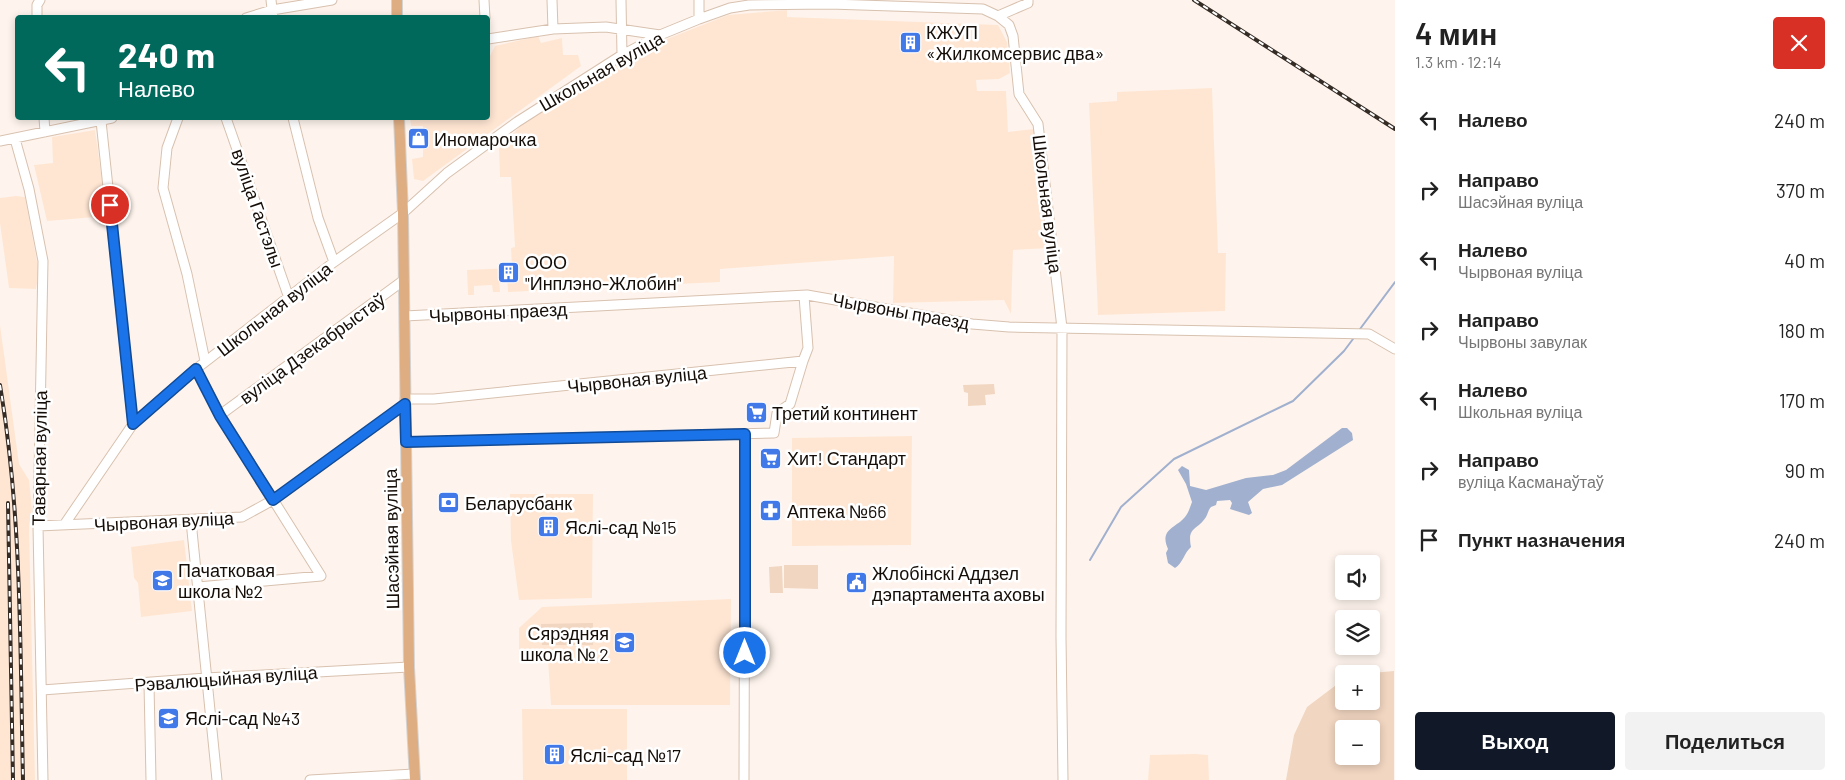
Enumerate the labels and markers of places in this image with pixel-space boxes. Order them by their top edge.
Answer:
place label: КЖУП «Жилкомсервис два» [926,21,1104,64]
building icon: КЖУП «Жилкомсервис два» [898,30,922,54]
shop icon: Иномарочка [406,127,430,151]
place label: Иномарочка [434,128,538,150]
pin [89,184,131,226]
place label: ООО "Инплэно-Жлобин" [525,251,682,294]
building icon: ООО "Инплэно-Жлобин" [497,260,521,284]
supermarket icon: Третий континент [744,401,768,425]
place label: Третий континент [772,402,918,424]
supermarket icon: Хит! Стандарт [759,446,783,470]
place label: Хит! Стандарт [787,447,906,469]
bank icon: Беларусбанк [437,491,461,515]
place label: Беларусбанк [465,492,572,514]
pharmacy icon: Аптека №66 [759,499,783,523]
place label: Аптека №66 [787,500,887,522]
building icon: Яслі-сад №15 [537,515,561,539]
place label: Яслі-сад №15 [565,516,677,538]
place label: Пачатковая школа №2 [178,559,275,602]
place label: Жлобінскі Аддзел дэпартамента аховы [872,562,1045,605]
school or university icon: Пачатковая школа №2 [150,568,174,592]
public building icon: Жлобінскі Аддзел дэпартамента аховы [844,571,868,595]
place label: Сярэдняя школа № 2 [520,622,609,665]
school or university icon: Сярэдняя школа № 2 [613,631,637,655]
school or university icon: Яслі-сад №43 [157,706,181,730]
place label: Яслі-сад №43 [185,707,300,729]
building icon: Яслі-сад №17 [542,743,566,767]
place label: Яслі-сад №17 [570,744,681,766]

